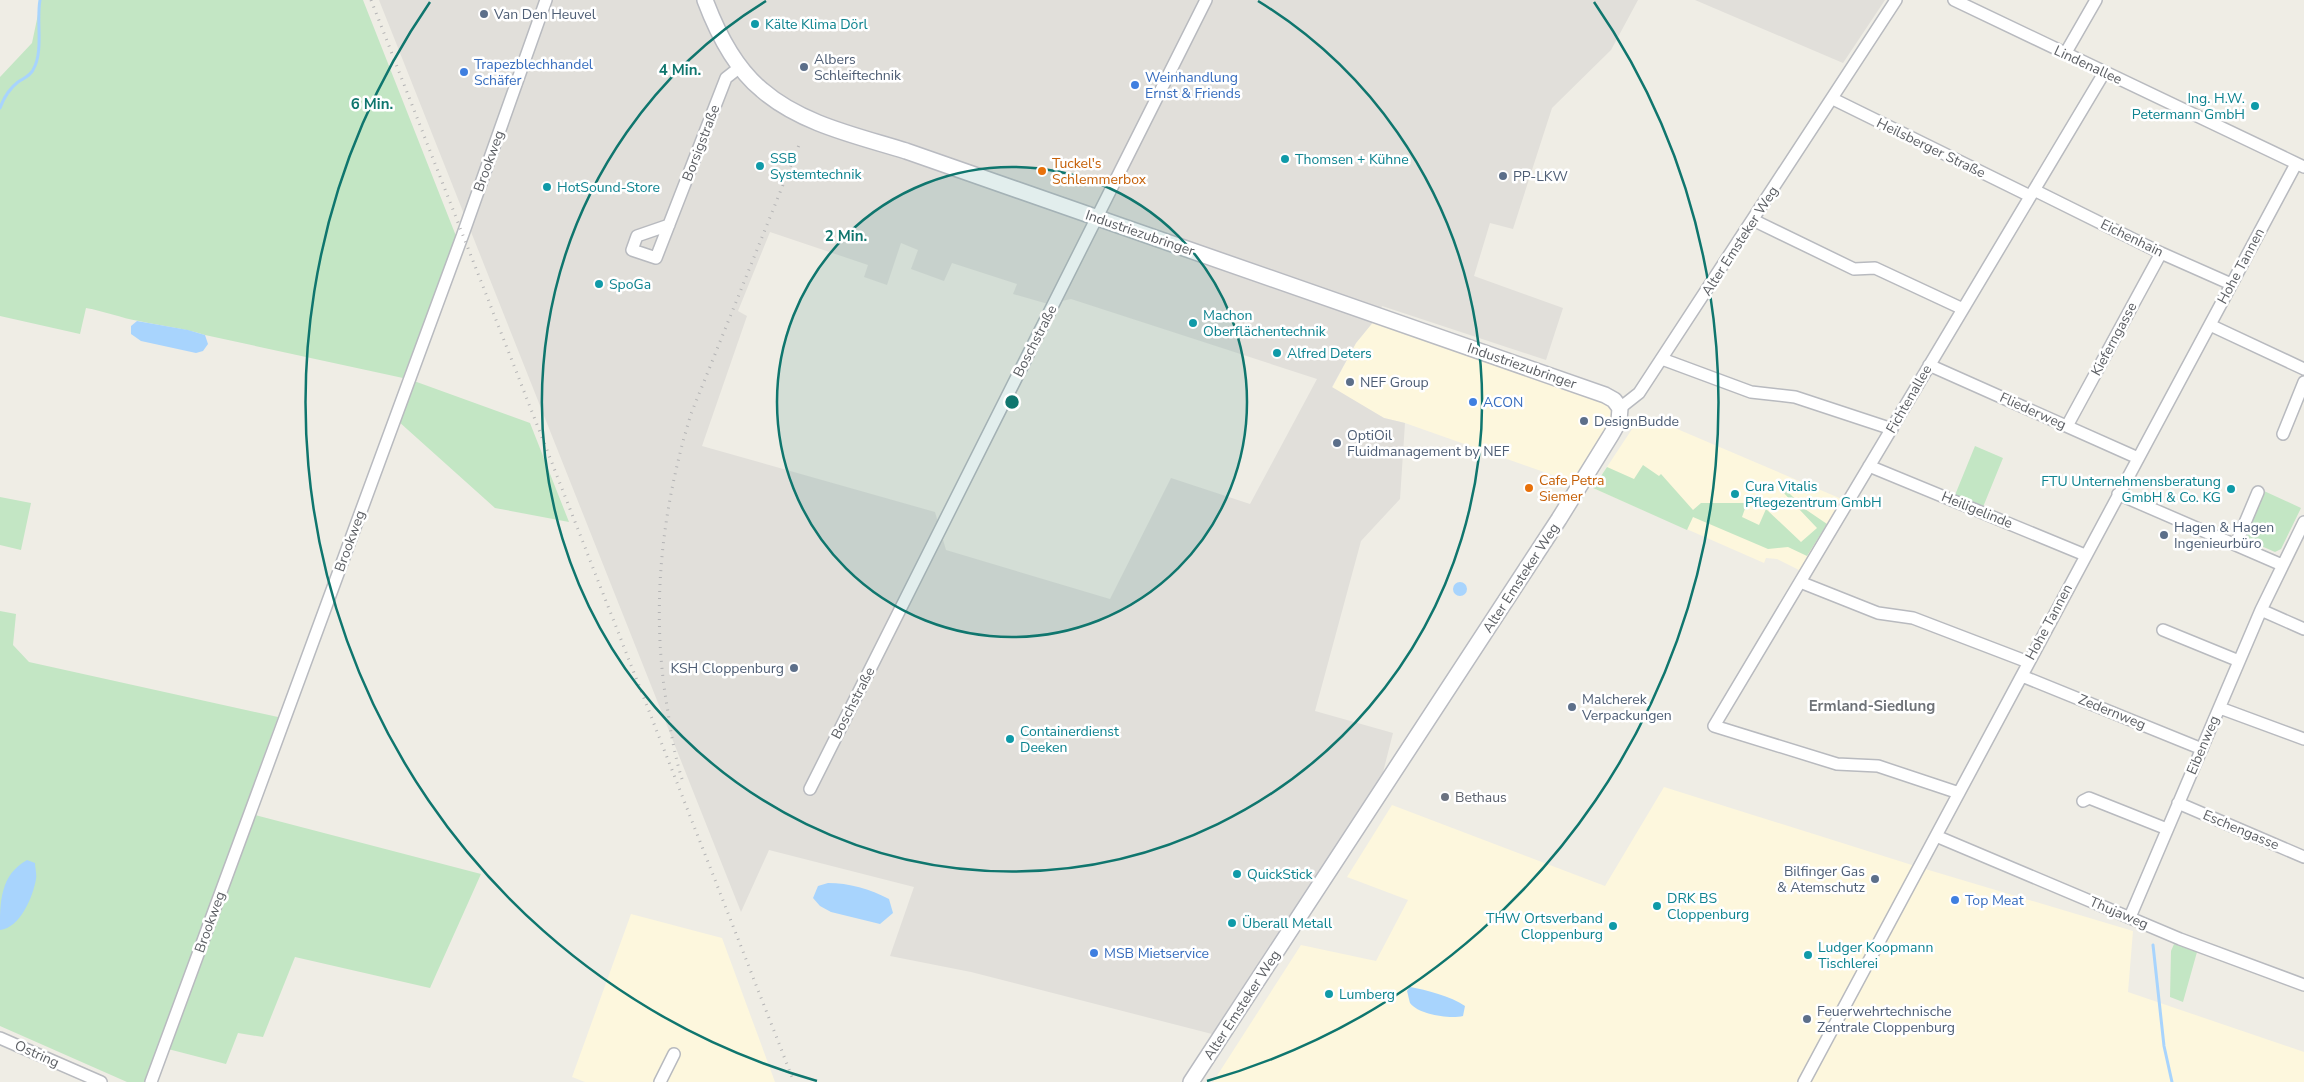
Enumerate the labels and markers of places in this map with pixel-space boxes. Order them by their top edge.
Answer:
place label: Van Den Heuvel [493,5,597,24]
marker: Van Den Heuvel [478,8,490,20]
place label: Kälte Klima Dörl [765,15,868,34]
marker: Kälte Klima Dörl [749,18,761,30]
place label: Albers Schleiftechnik [814,50,902,85]
place label: Trapezblechhandel Schäfer [474,55,594,90]
marker: Albers Schleiftechnik [798,61,810,73]
marker: Trapezblechhandel Schäfer [458,66,470,78]
place label: Weinhandlung Ernst & Friends [1145,68,1241,103]
marker: Weinhandlung Ernst & Friends [1129,79,1141,91]
place label: Ing. H.W. Petermann GmbH [2132,89,2245,124]
marker: Ing. H.W. Petermann GmbH [2249,100,2261,112]
place label: SSB Systemtechnik [770,149,862,184]
place label: Thomsen + Kühne [1295,150,1409,169]
marker: Thomsen + Kühne [1279,153,1291,165]
place label: Tuckel's Schlemmerbox [1052,154,1147,189]
marker: SSB Systemtechnik [754,160,766,172]
marker: Tuckel's Schlemmerbox [1036,165,1048,177]
place label: PP-LKW [1513,167,1568,186]
marker: PP-LKW [1497,170,1509,182]
place label: HotSound-Store [557,178,660,197]
marker: HotSound-Store [541,181,553,193]
place label: SpoGa [609,275,651,294]
marker: SpoGa [593,278,605,290]
place label: Machon Oberflächentechnik [1203,306,1327,341]
marker: Machon Oberflächentechnik [1187,317,1199,329]
place label: Alfred Deters [1287,344,1372,363]
marker: Alfred Deters [1271,347,1283,359]
place label: NEF Group [1360,373,1429,392]
marker: NEF Group [1344,376,1356,388]
centre of rings [1003,393,1021,411]
place label: ACON [1483,393,1523,412]
marker: ACON [1467,396,1479,408]
place label: DesignBudde [1594,412,1679,431]
marker: DesignBudde [1578,415,1590,427]
place label: OptiOil Fluidmanagement by NEF [1347,426,1510,461]
marker: OptiOil Fluidmanagement by NEF [1331,437,1343,449]
place label: Cafe Petra Siemer [1539,471,1604,506]
place label: FTU Unternehmensberatung GmbH & Co. KG [2041,472,2221,507]
place label: Cura Vitalis Pflegezentrum GmbH [1745,477,1882,512]
marker: Cafe Petra Siemer [1523,482,1535,494]
marker: FTU Unternehmensberatung GmbH & Co. KG [2225,483,2237,495]
marker: Cura Vitalis Pflegezentrum GmbH [1729,488,1741,500]
place label: Hagen & Hagen Ingenieurbüro [2174,518,2274,553]
marker: Hagen & Hagen Ingenieurbüro [2158,529,2170,541]
place label: KSH Cloppenburg [671,659,784,678]
marker: KSH Cloppenburg [788,662,800,674]
place label: Malcherek Verpackungen [1581,690,1672,725]
marker: Malcherek Verpackungen [1566,701,1578,713]
place label: Containerdienst Deeken [1020,722,1119,757]
marker: Containerdienst Deeken [1004,733,1016,745]
place label: Bethaus [1455,788,1507,807]
marker: Bethaus [1439,791,1451,803]
place label: Bilfinger Gas & Atemschutz [1777,862,1866,897]
place label: QuickStick [1247,865,1314,884]
marker: QuickStick [1231,868,1243,880]
marker: Bilfinger Gas & Atemschutz [1869,873,1881,885]
place label: DRK BS Cloppenburg [1667,889,1749,924]
place label: Top Meat [1965,891,2024,910]
marker: Top Meat [1949,894,1961,906]
marker: DRK BS Cloppenburg [1651,900,1663,912]
place label: THW Ortsverband Cloppenburg [1486,909,1603,944]
place label: Überall Metall [1242,914,1333,933]
marker: Überall Metall [1226,917,1238,929]
marker: THW Ortsverband Cloppenburg [1607,920,1619,932]
place label: Ludger Koopmann Tischlerei [1818,938,1933,973]
place label: MSB Mietservice [1104,944,1209,963]
marker: MSB Mietservice [1088,947,1100,959]
marker: Ludger Koopmann Tischlerei [1802,949,1814,961]
place label: Lumberg [1339,985,1395,1004]
marker: Lumberg [1323,988,1335,1000]
place label: Feuerwehrtechnische Zentrale Cloppenburg [1817,1002,1955,1037]
marker: Feuerwehrtechnische Zentrale Cloppenburg [1801,1013,1813,1025]

